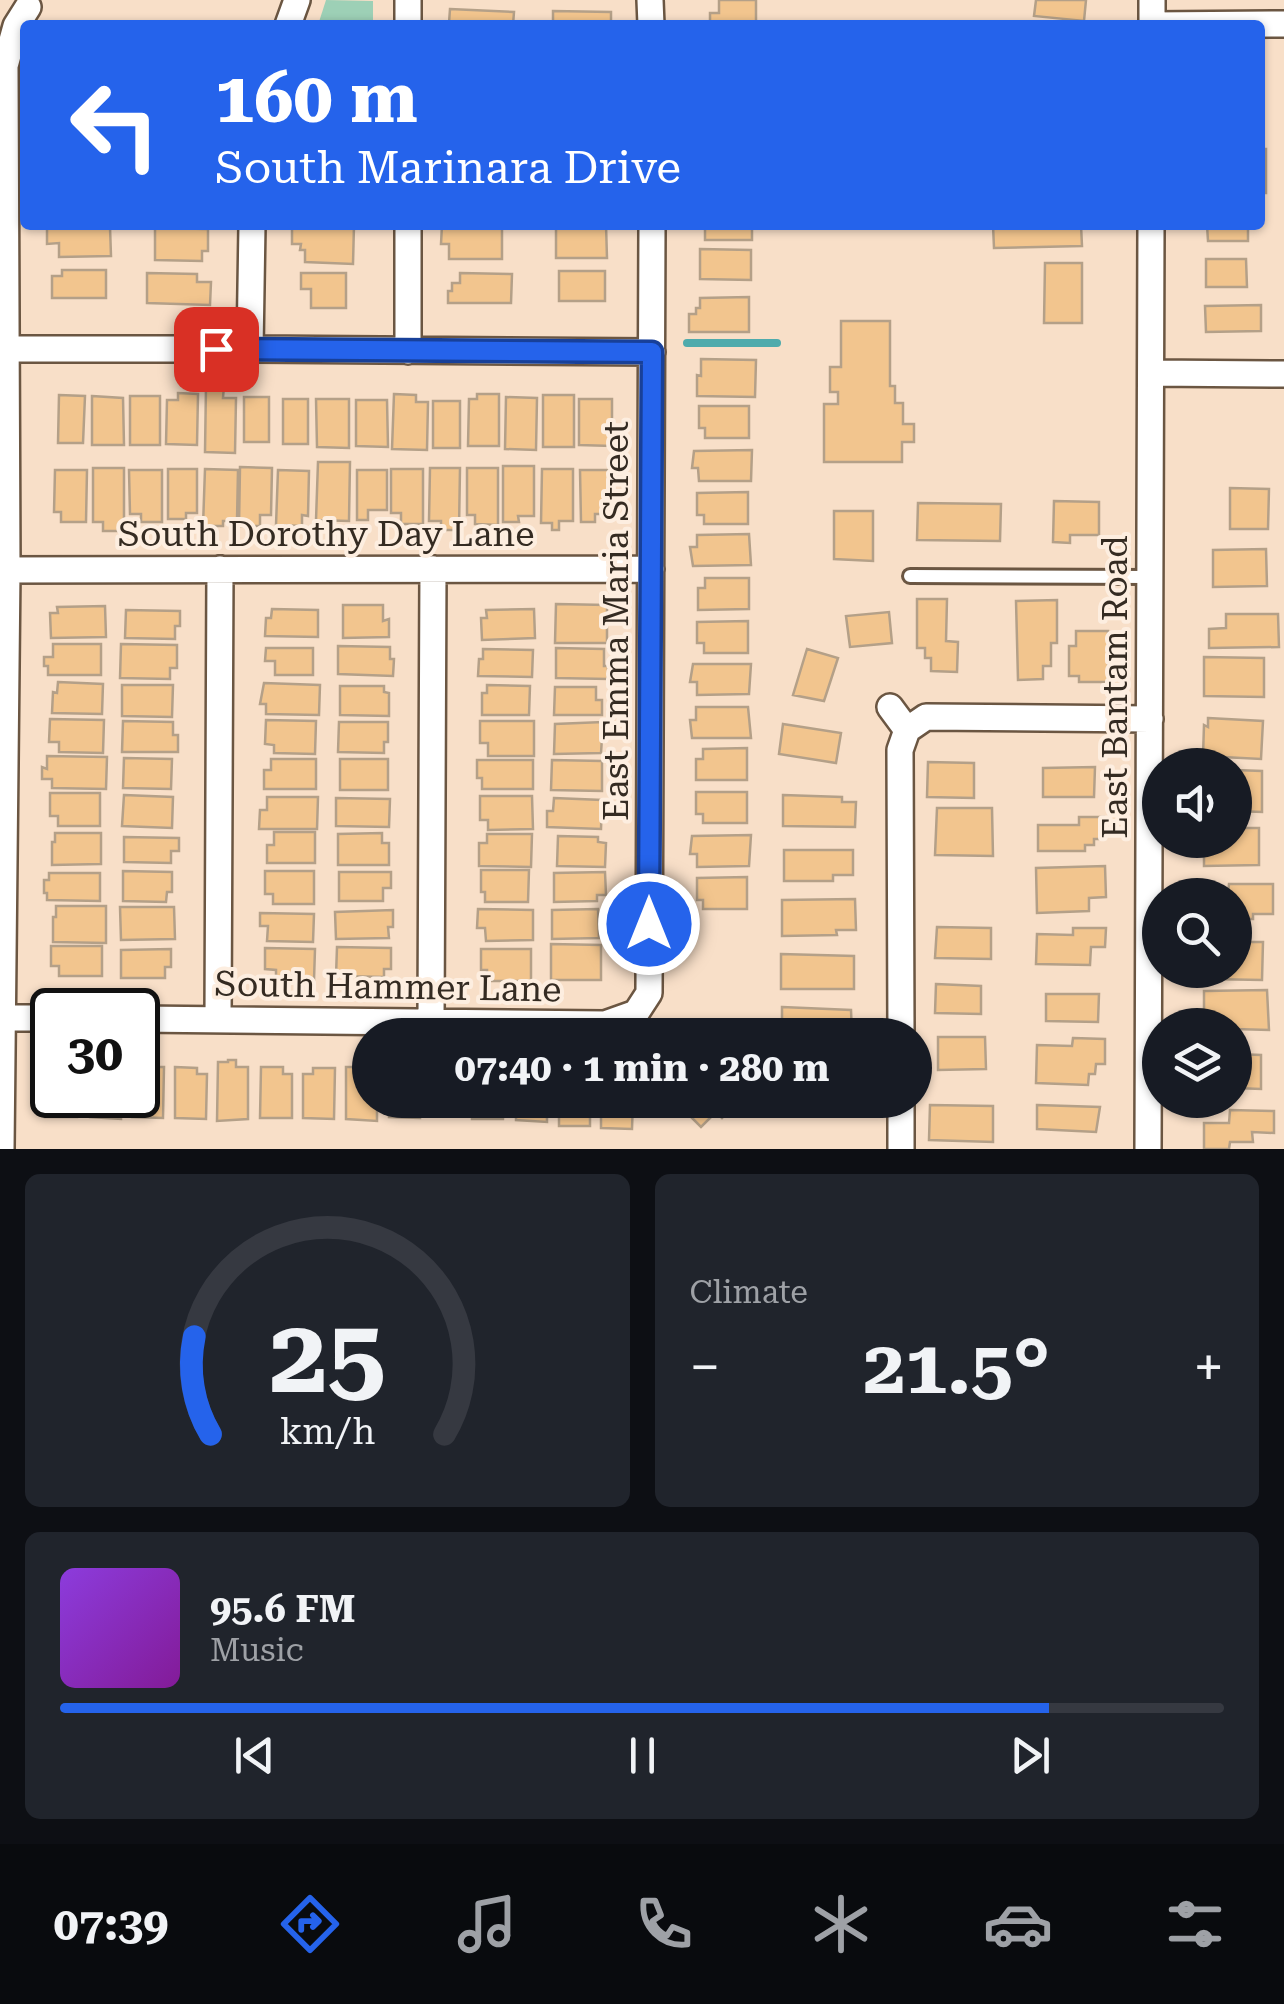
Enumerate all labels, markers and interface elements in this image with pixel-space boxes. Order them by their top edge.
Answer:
text: 160 m [215,57,418,139]
icon: left [50,60,180,190]
text: South Marinara Drive [215,141,681,194]
pin [174,307,259,392]
icon: arrive [189,322,244,377]
street label: East Emma Maria Street [596,421,637,821]
street label: South Dorothy Day Lane [118,514,534,555]
street label: East Bantam Road [1095,535,1136,839]
map controls [1142,748,1252,1118]
button: sound [1142,748,1252,858]
position arrow [597,872,701,976]
button: search [1142,878,1252,988]
street label: South Hammer Lane [214,963,562,1011]
speed limit sign: 30 [30,988,160,1118]
button: layers [1142,1008,1252,1118]
text: 07:40 · 1 min · 280 m [455,1046,829,1090]
text: Climate [690,1273,808,1311]
text: 25 [269,1296,385,1417]
text: 21.5° [863,1323,1050,1411]
text: − [690,1335,720,1399]
text: + [1193,1335,1224,1399]
text: km/h [279,1411,375,1453]
text: 95.6 FM [210,1587,356,1631]
text: Music [210,1631,304,1669]
icon: previous [227,1728,282,1783]
icon: pause [615,1728,670,1783]
icon: next [1003,1728,1058,1783]
icon: directions [275,1889,345,1959]
icon: music [452,1889,522,1959]
icon: phone [629,1889,699,1959]
icon: climate [806,1889,876,1959]
icon: car [983,1889,1053,1959]
icon: filters [1160,1889,1230,1959]
text: 07:39 [54,1898,168,1951]

